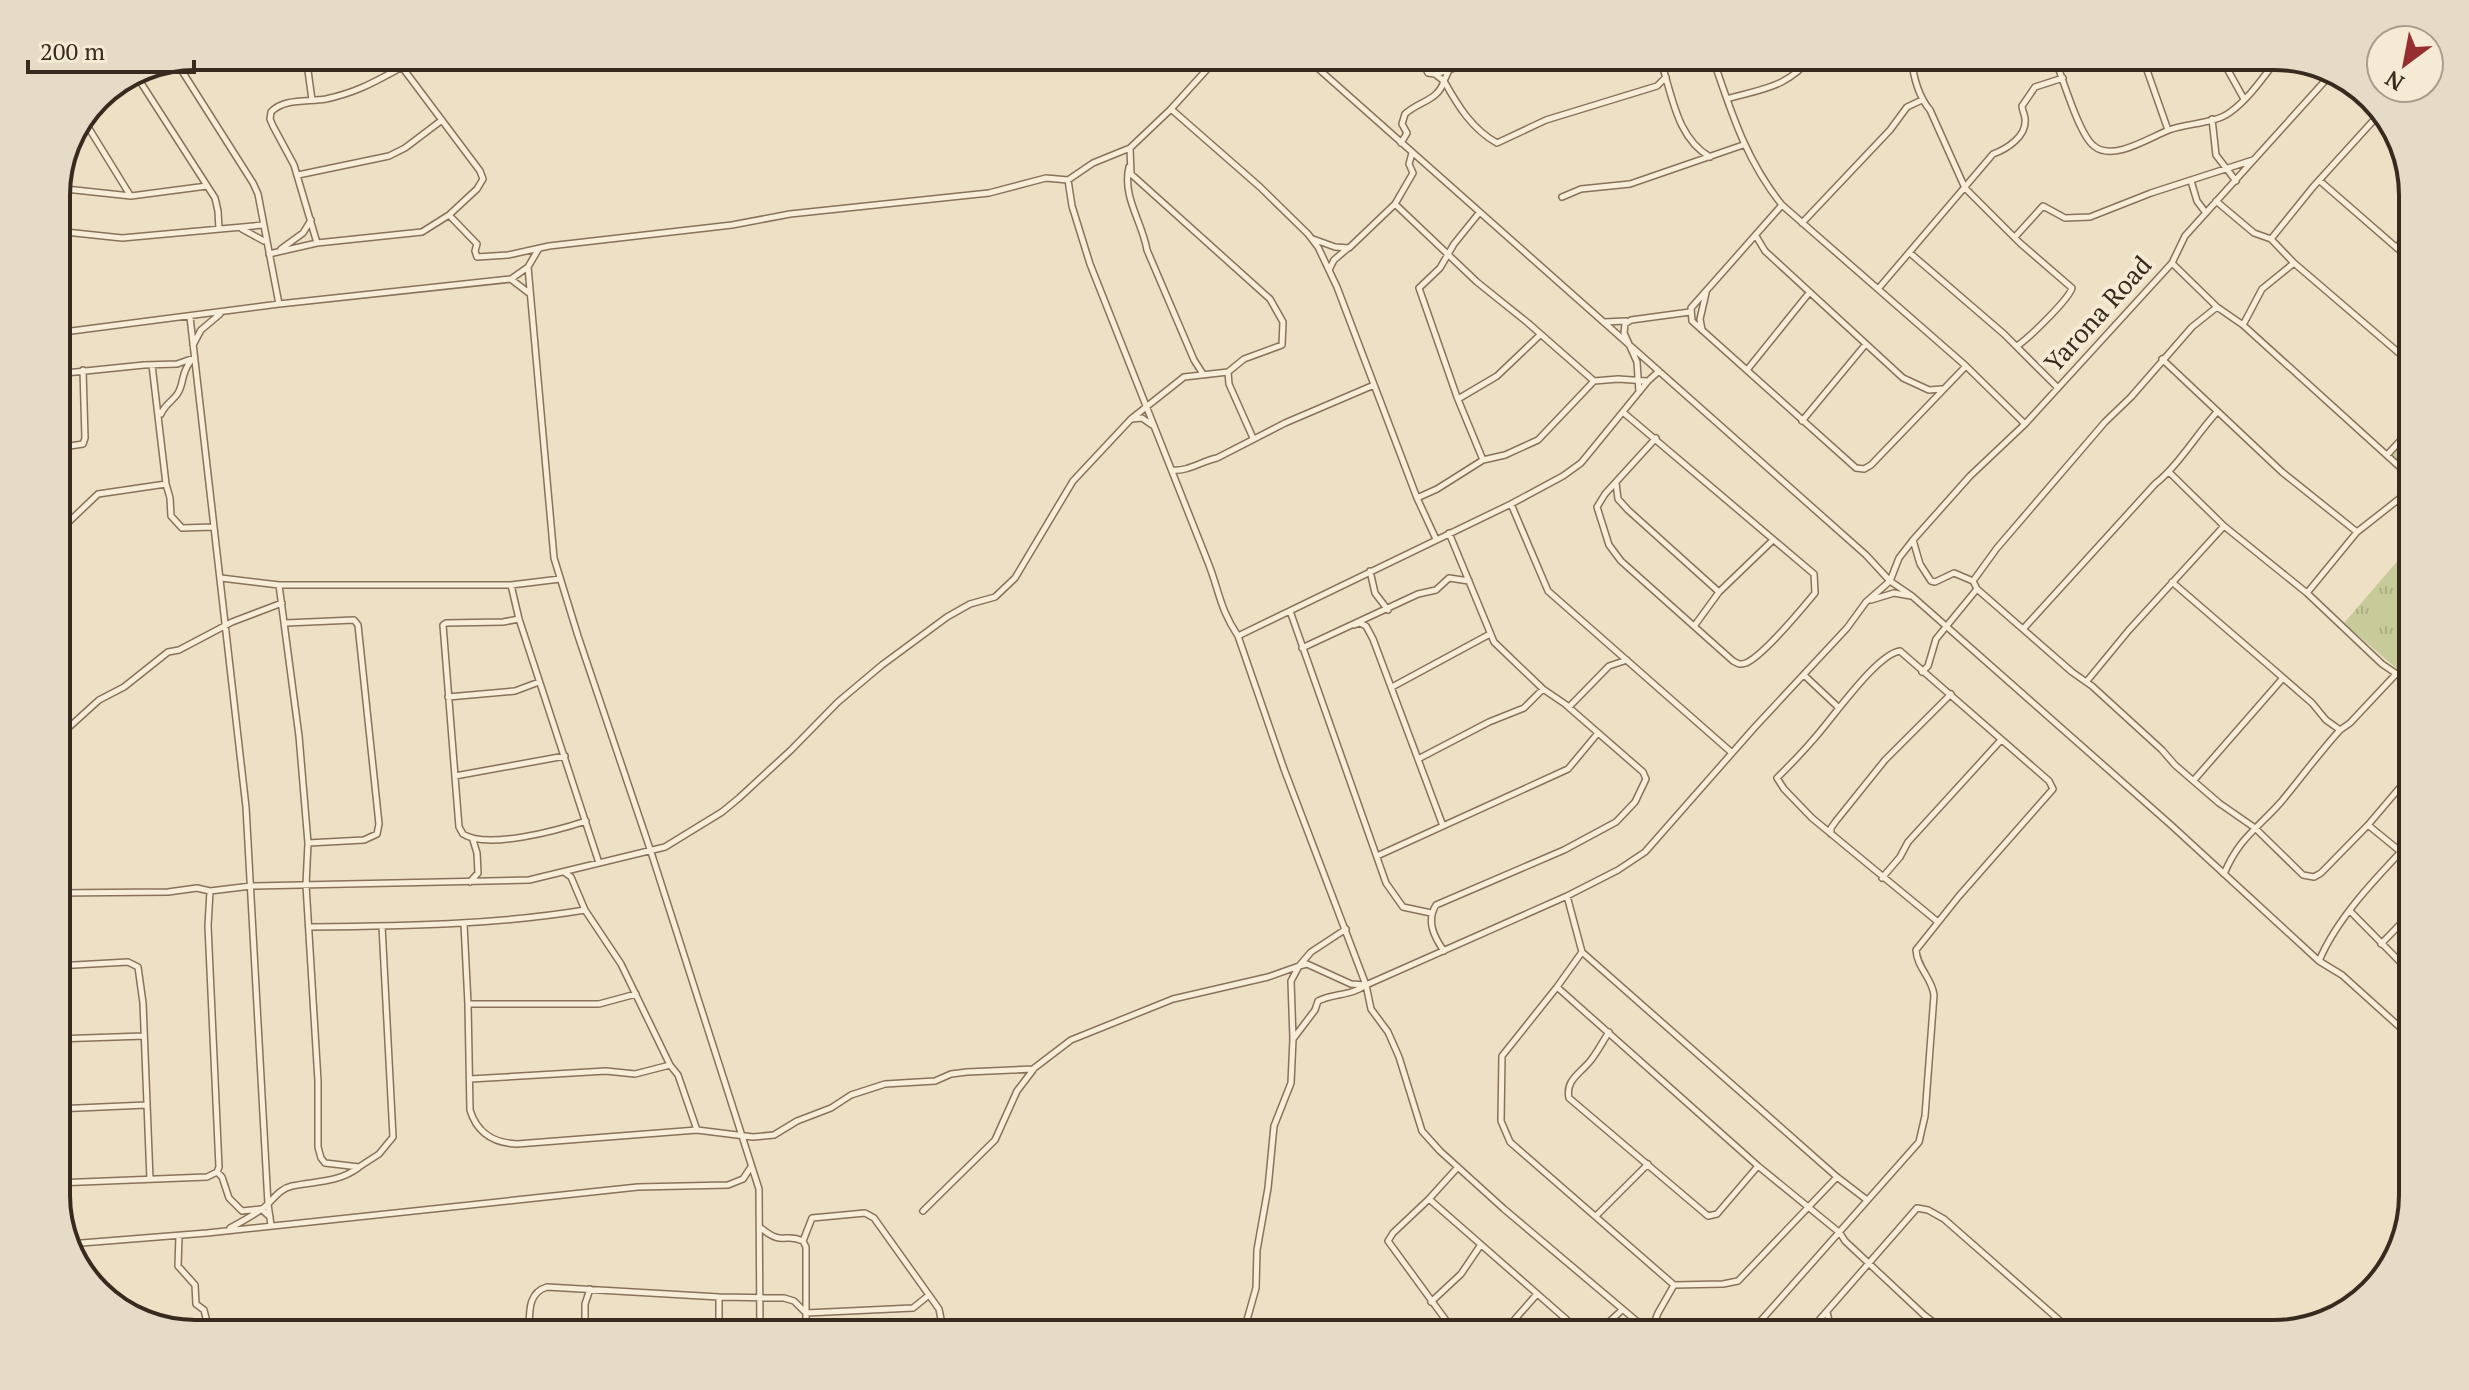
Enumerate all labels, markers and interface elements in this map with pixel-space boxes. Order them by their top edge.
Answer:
scale bar [28,24,194,74]
north arrow [2365,24,2445,104]
text: 200 m [40,35,105,67]
text: N [2379,65,2409,98]
street label: Yarona Road [2036,248,2158,379]

